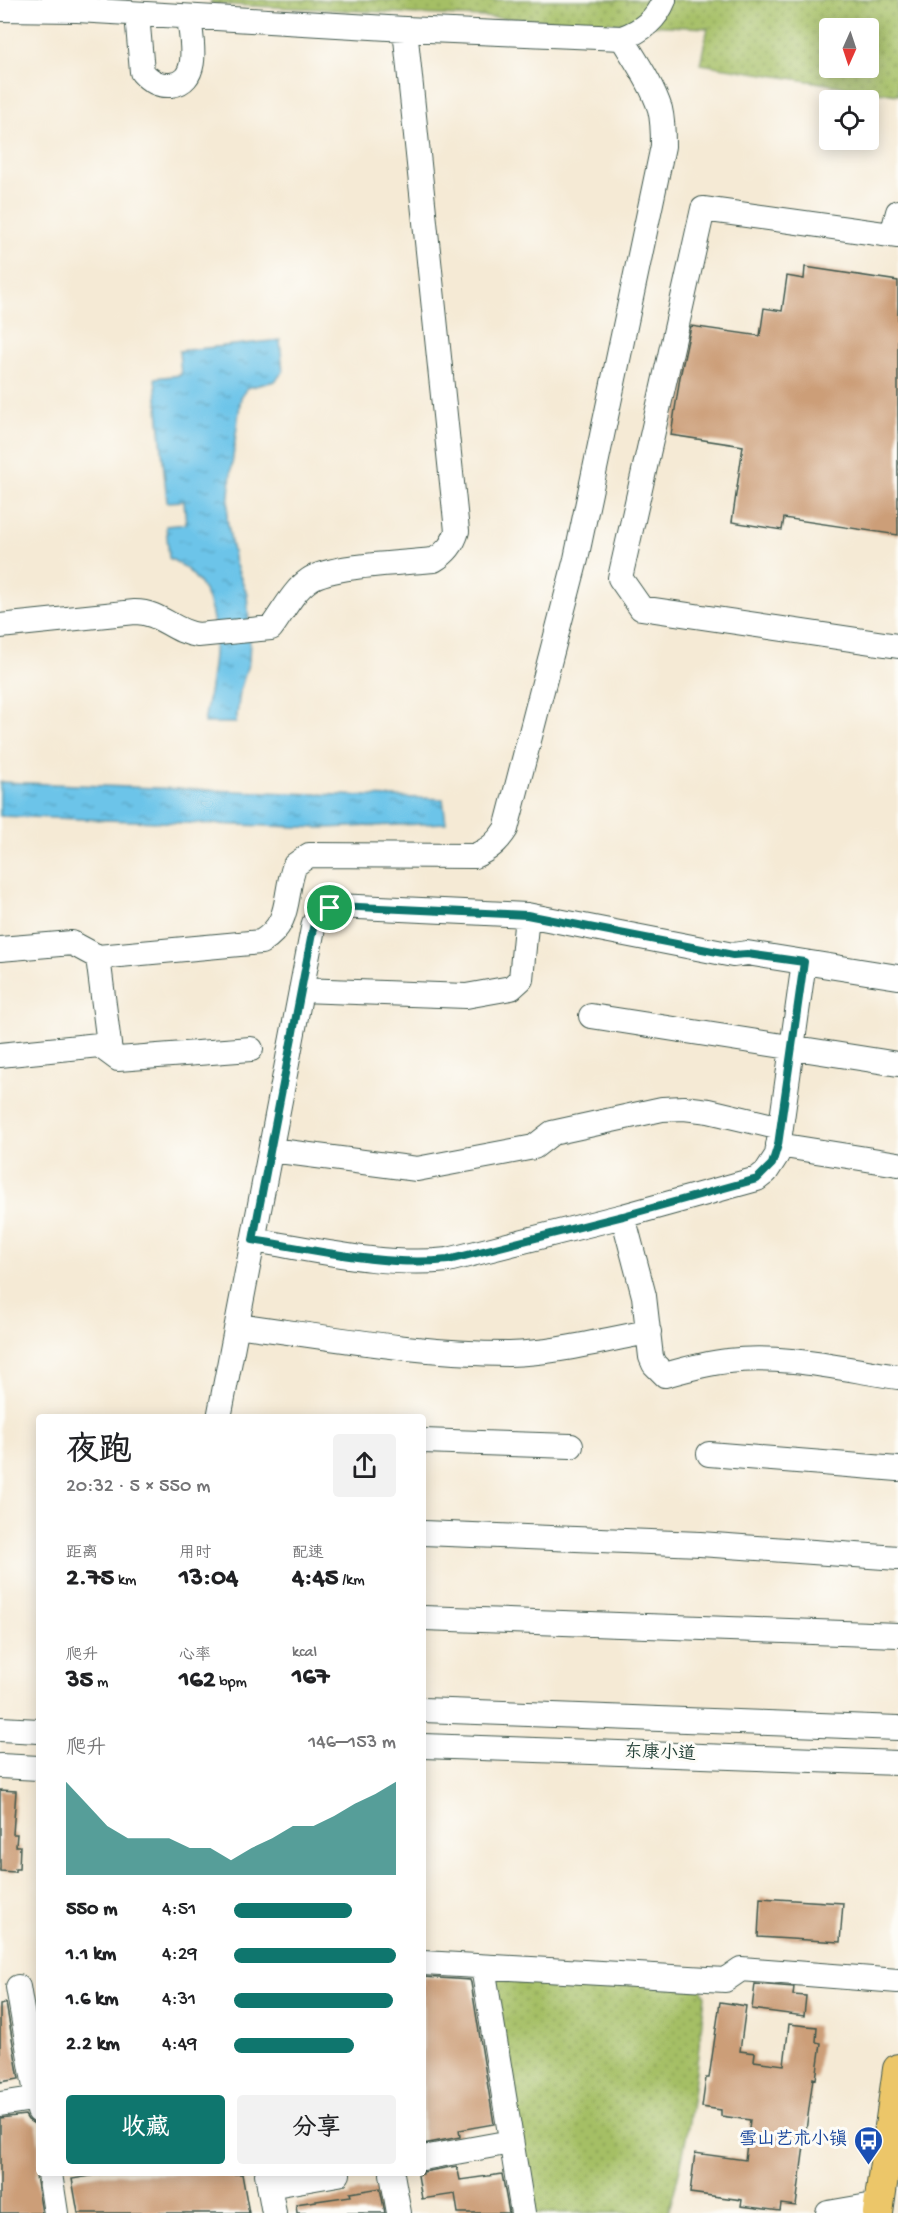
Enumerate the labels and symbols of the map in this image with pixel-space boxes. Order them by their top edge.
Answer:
north arrow [819,18,879,78]
pin [304,882,355,933]
street label: 东康小道 [624,1740,696,1766]
bus stop icon: 雪山艺术小镇 [852,2124,884,2166]
place label: 雪山艺术小镇 [739,2129,847,2151]

